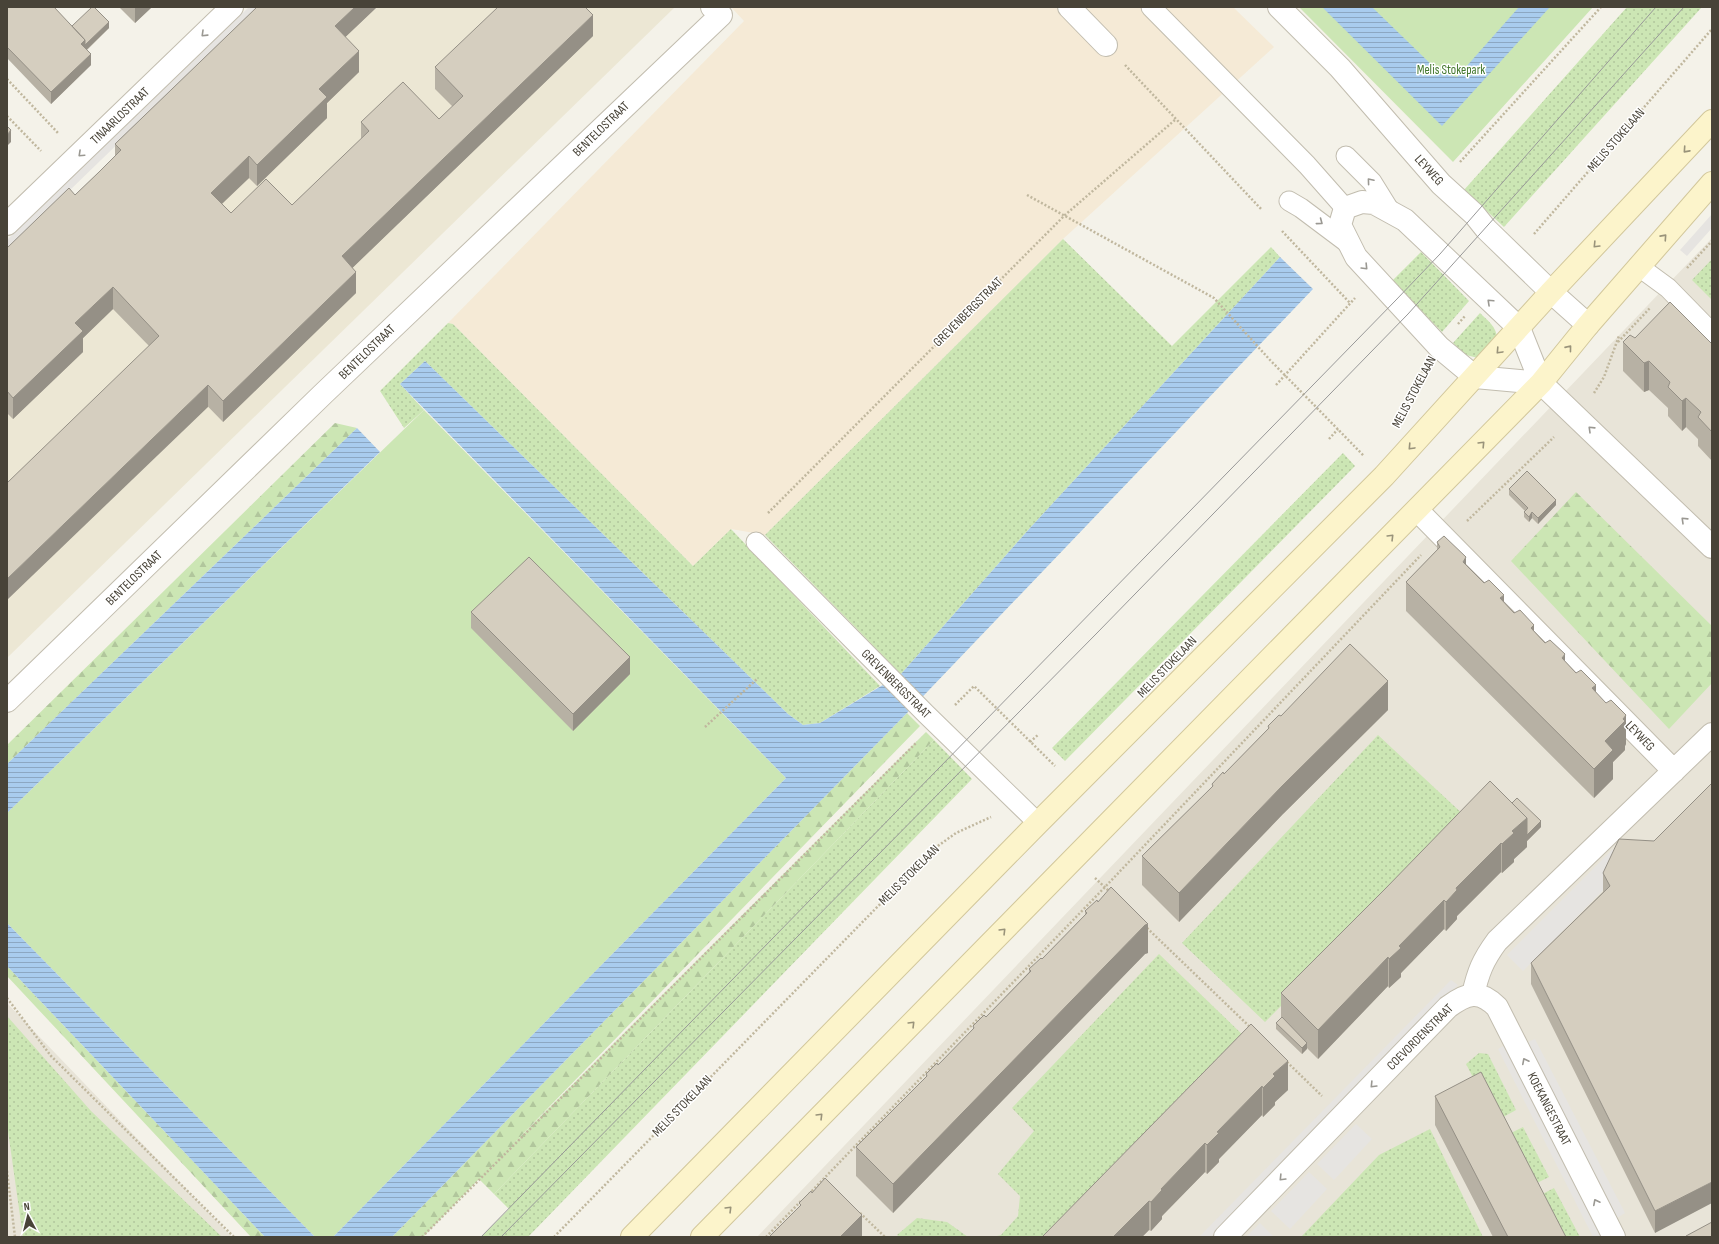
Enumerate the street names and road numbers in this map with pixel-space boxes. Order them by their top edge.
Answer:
street label: TINAARLOSTRAAT [87,84,153,148]
street label: BENTELOSTRAAT [570,98,632,160]
street label: MELIS STOKELAAN [1584,105,1648,175]
street label: LEYWEG [1411,151,1447,189]
street label: GREVENBERGSTRAAT [930,274,1006,350]
street label: BENTELOSTRAAT [336,321,398,383]
street label: MELIS STOKELAAN [1388,353,1440,431]
street label: BENTELOSTRAAT [103,547,165,609]
street label: MELIS STOKELAAN [1134,633,1200,701]
street label: GREVENBERGSTRAAT [858,646,934,722]
street label: LEYWEG [1622,718,1658,754]
street label: MELIS STOKELAAN [875,841,943,909]
street label: COEVORDENSTRAAT [1383,1000,1457,1074]
street label: KOEKANGESTRAAT [1524,1070,1574,1148]
street label: MELIS STOKELAAN [649,1072,715,1140]

